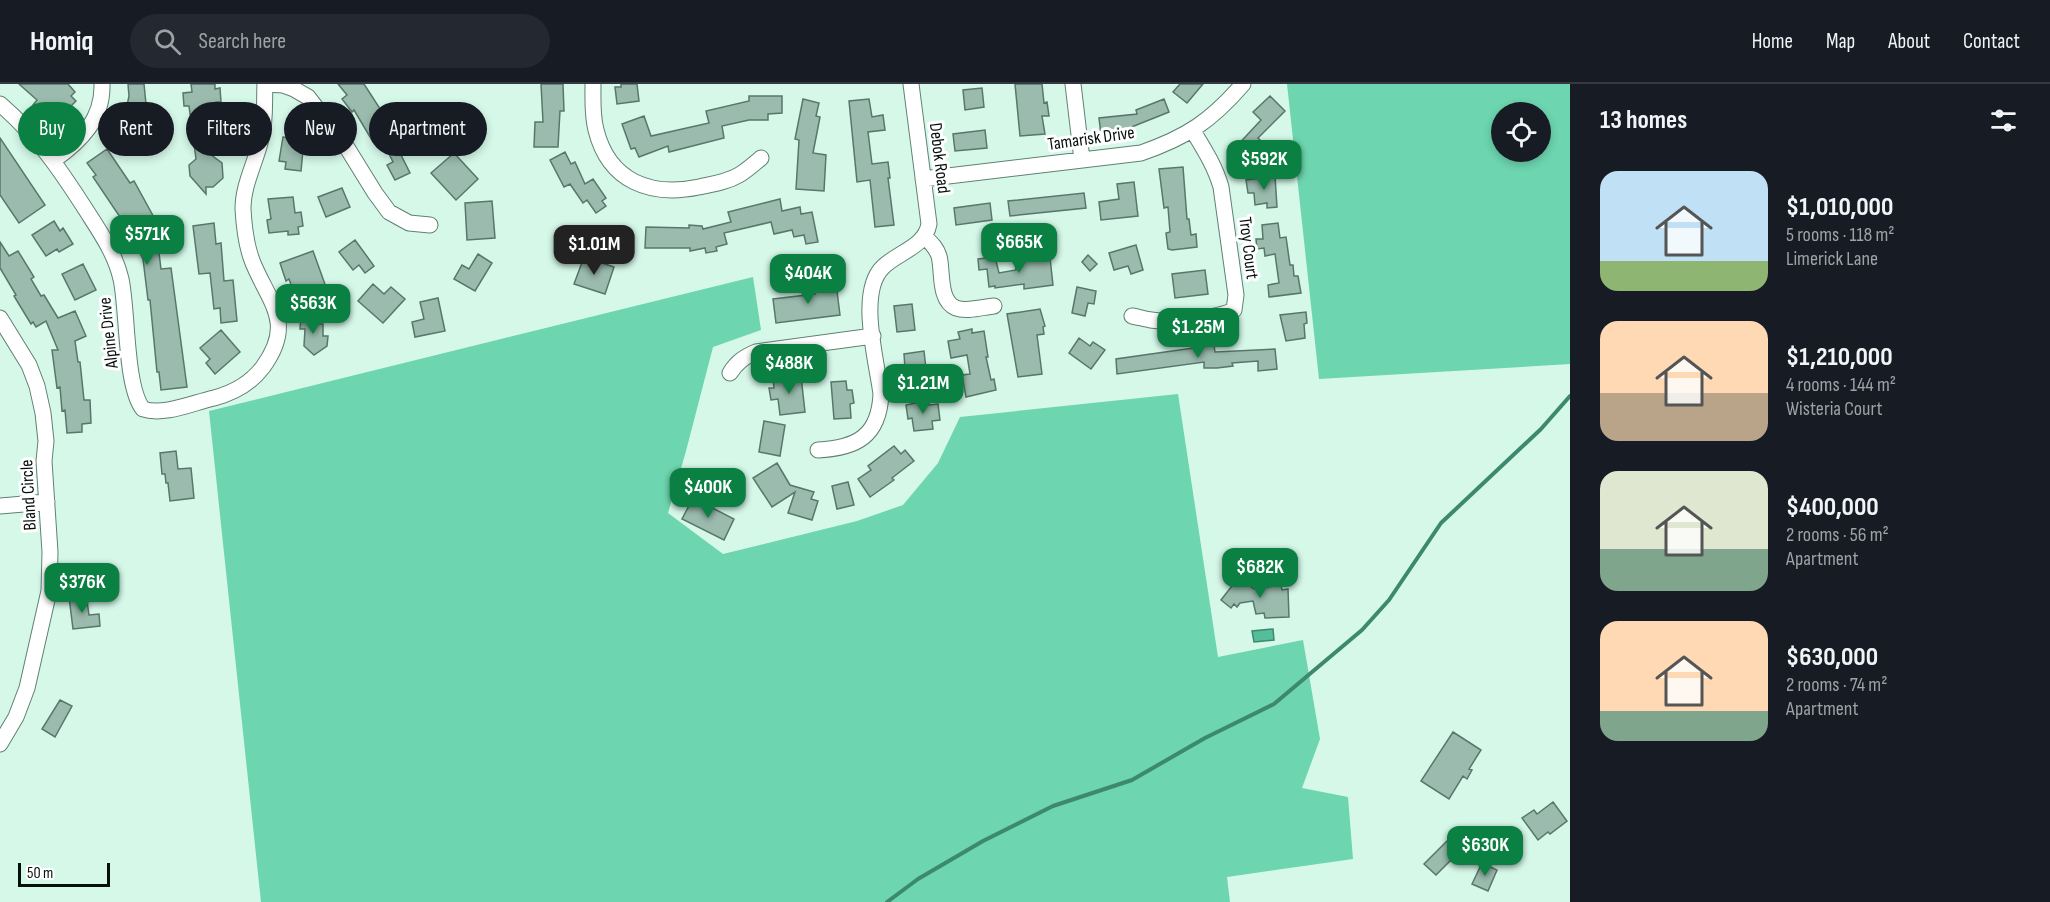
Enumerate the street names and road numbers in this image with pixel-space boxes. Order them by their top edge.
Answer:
street label: Debok Road [925,122,954,194]
street label: Tamarisk Drive [1046,122,1136,155]
street label: Troy Court [1234,216,1263,281]
street label: Alpine Drive [94,296,123,371]
street label: Bland Circle [16,459,41,531]

